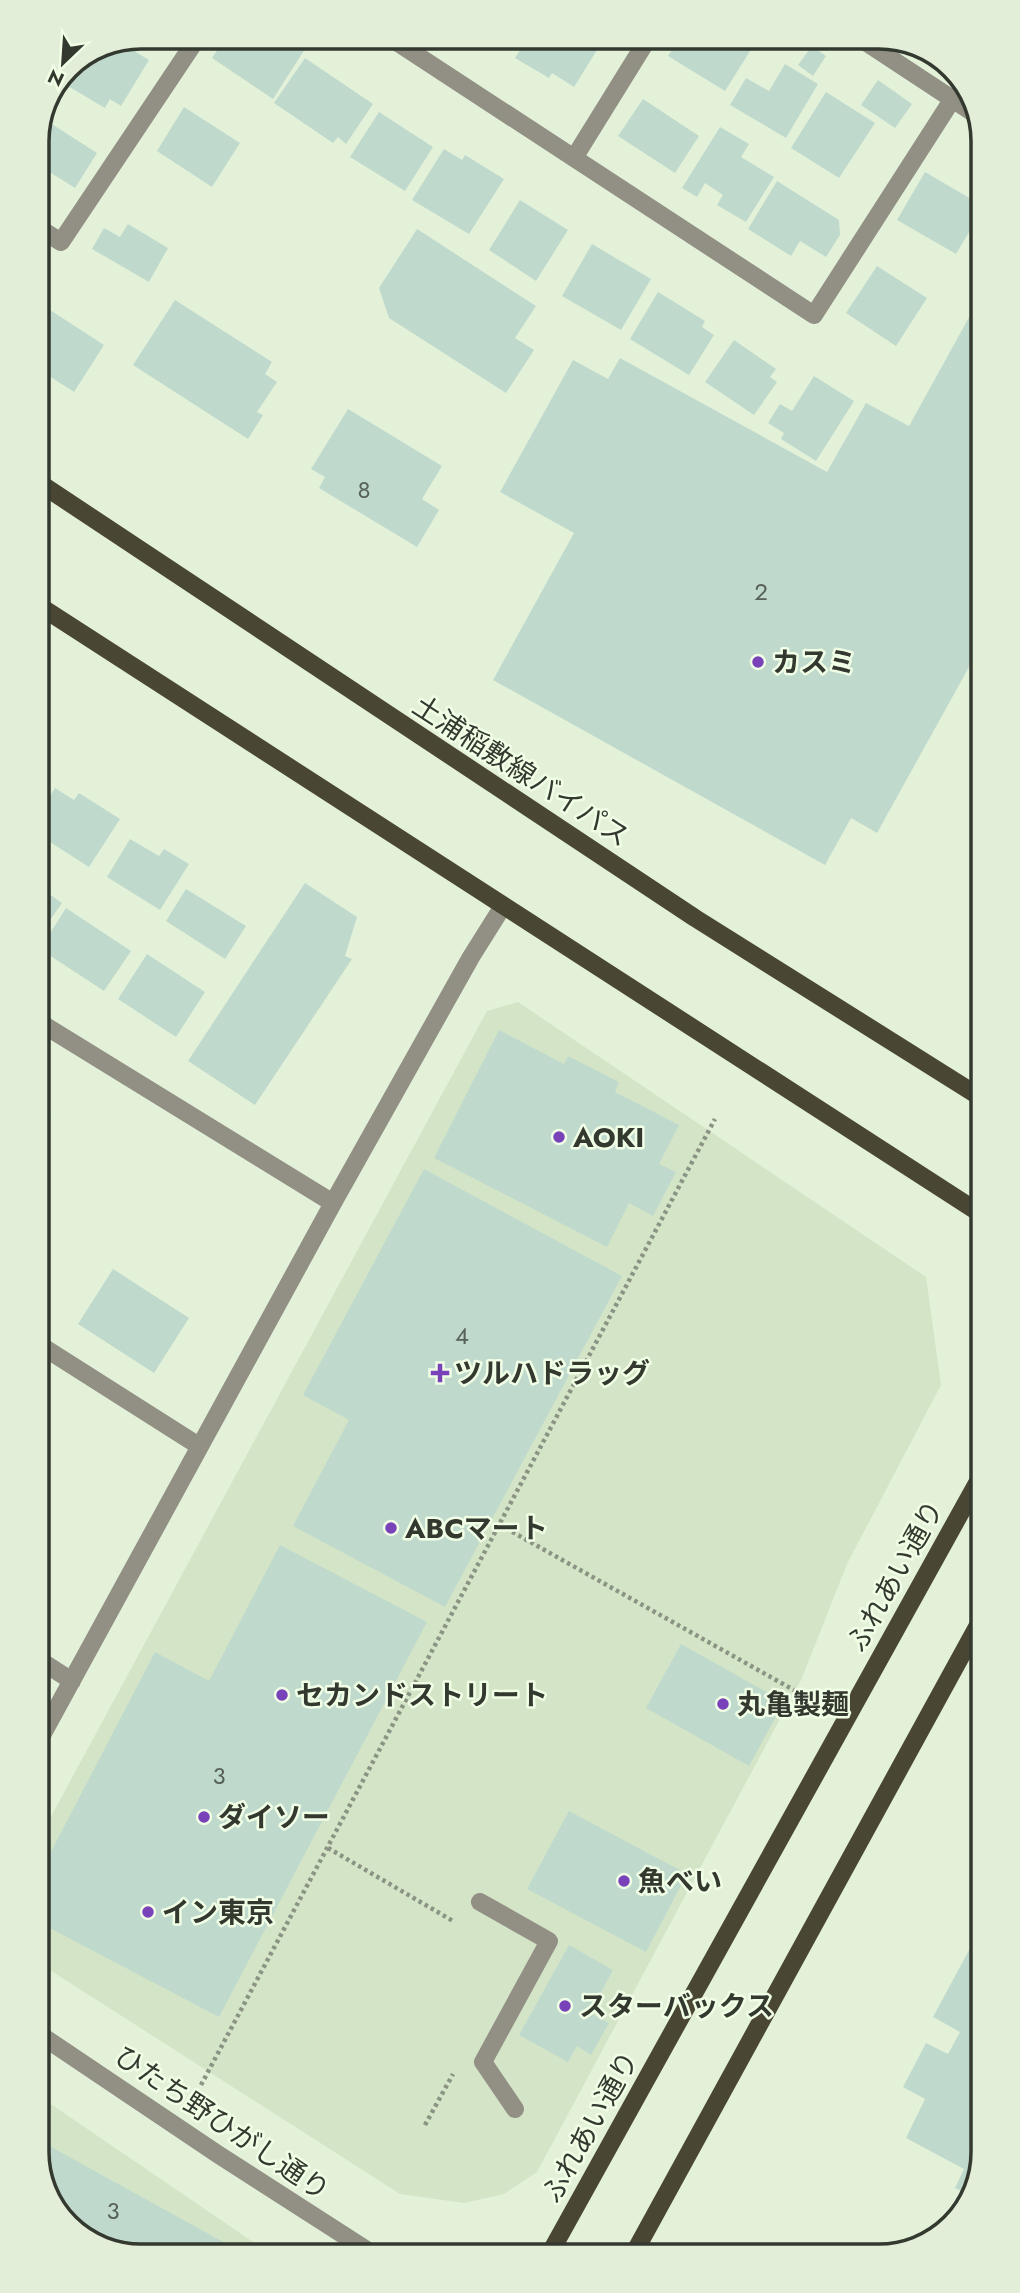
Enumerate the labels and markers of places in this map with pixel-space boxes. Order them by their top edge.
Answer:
place label: カスミ [772,642,856,683]
marker: カスミ [750,654,766,670]
place label: AOKI [572,1117,644,1158]
marker: AOKI [551,1129,567,1145]
place label: ツルハドラッグ [454,1353,650,1394]
marker: ツルハドラッグ [432,1365,448,1381]
place label: ABCマート [404,1508,548,1549]
marker: ABCマート [383,1520,399,1536]
place label: セカンドストリート [296,1675,548,1716]
place label: 丸亀製麺 [737,1684,849,1725]
marker: セカンドストリート [274,1687,290,1703]
marker: 丸亀製麺 [715,1696,731,1712]
place label: ダイソー [218,1797,330,1838]
marker: ダイソー [196,1809,212,1825]
place label: 魚べい [638,1861,722,1902]
marker: 魚べい [616,1873,632,1889]
place label: イン東京 [162,1892,274,1933]
marker: イン東京 [140,1904,156,1920]
place label: スターバックス [579,1986,774,2027]
marker: スターバックス [557,1998,573,2014]

